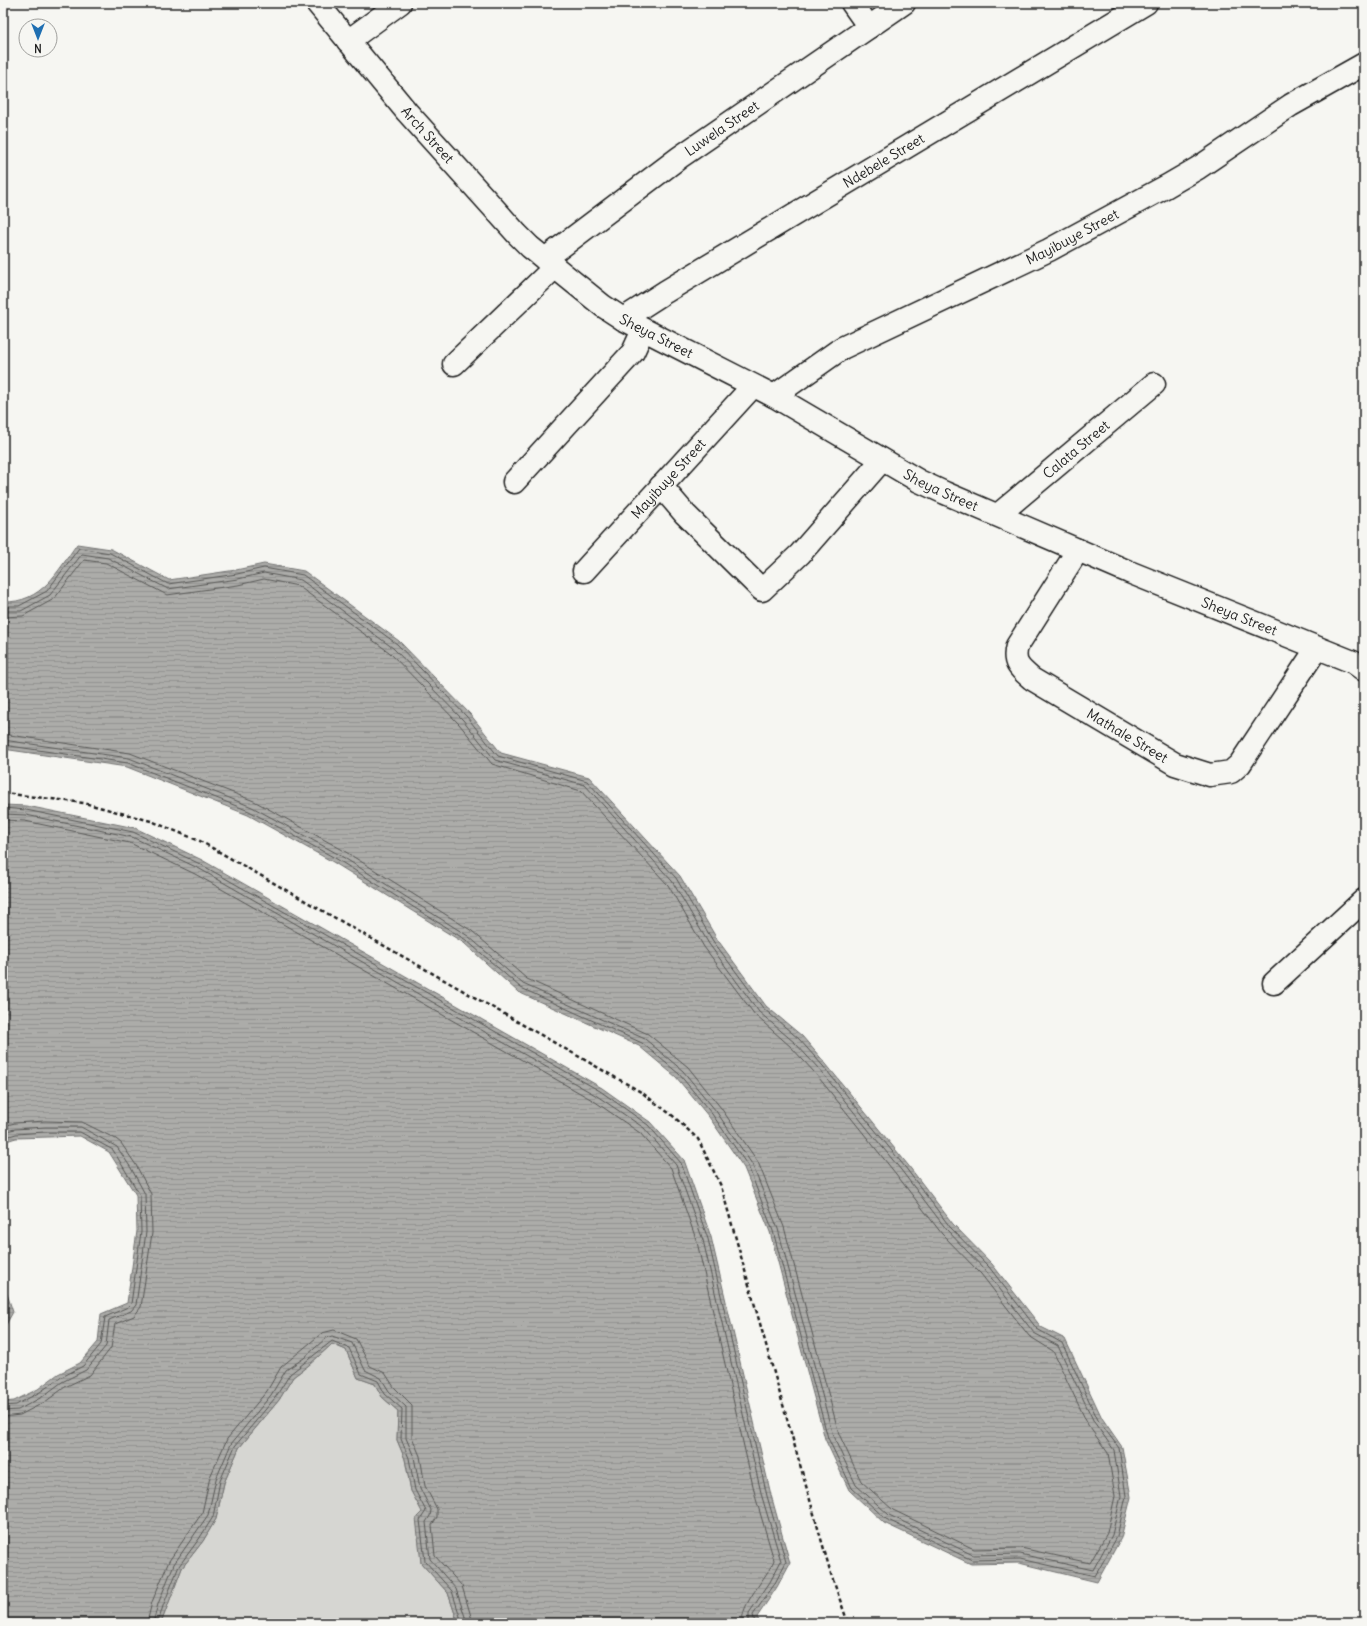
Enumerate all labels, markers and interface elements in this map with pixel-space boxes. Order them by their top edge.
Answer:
north arrow [18,18,58,58]
text: N [34,41,42,55]
street label: Luwela Street [681,96,763,160]
street label: Arch Street [397,103,458,167]
street label: Ndebele Street [840,129,928,192]
street label: Mayibuye Street [1023,205,1122,269]
street label: Sheya Street [616,310,696,362]
street label: Calata Street [1039,416,1113,483]
street label: Mayibuye Street [627,435,710,523]
street label: Sheya Street [900,465,981,515]
street label: Sheya Street [1199,593,1280,640]
street label: Mathale Street [1083,705,1171,767]

